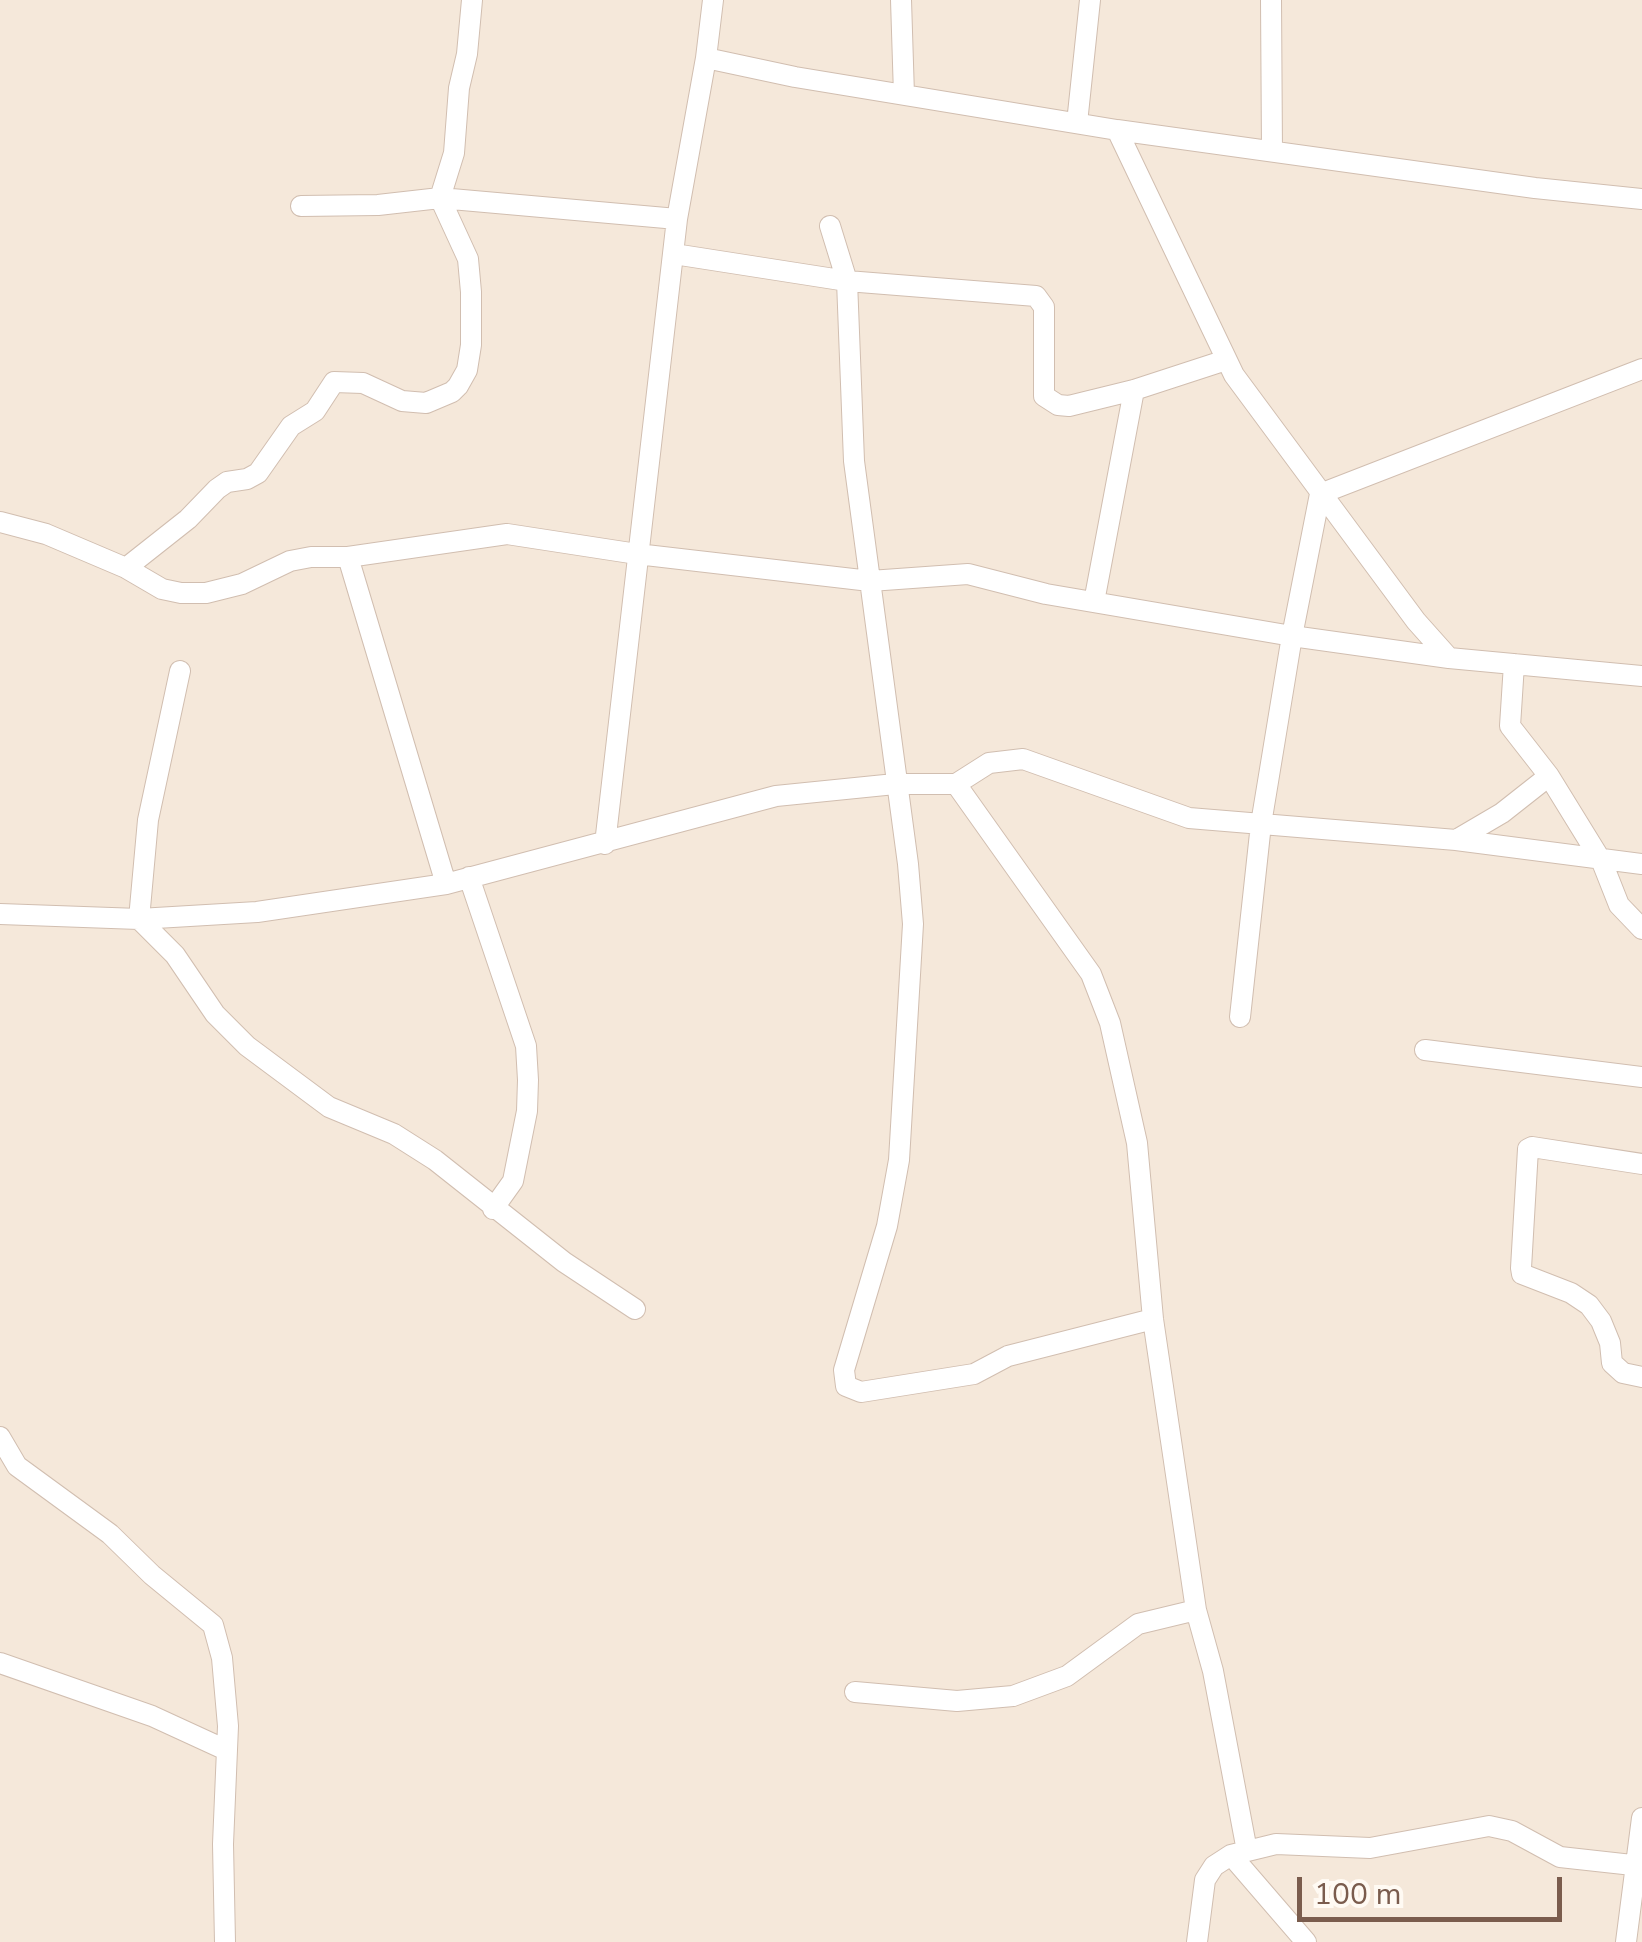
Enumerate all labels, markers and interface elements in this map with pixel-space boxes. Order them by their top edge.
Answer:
scale bar [1302,1857,1567,1919]
text: 100 m [1314,1874,1401,1915]

